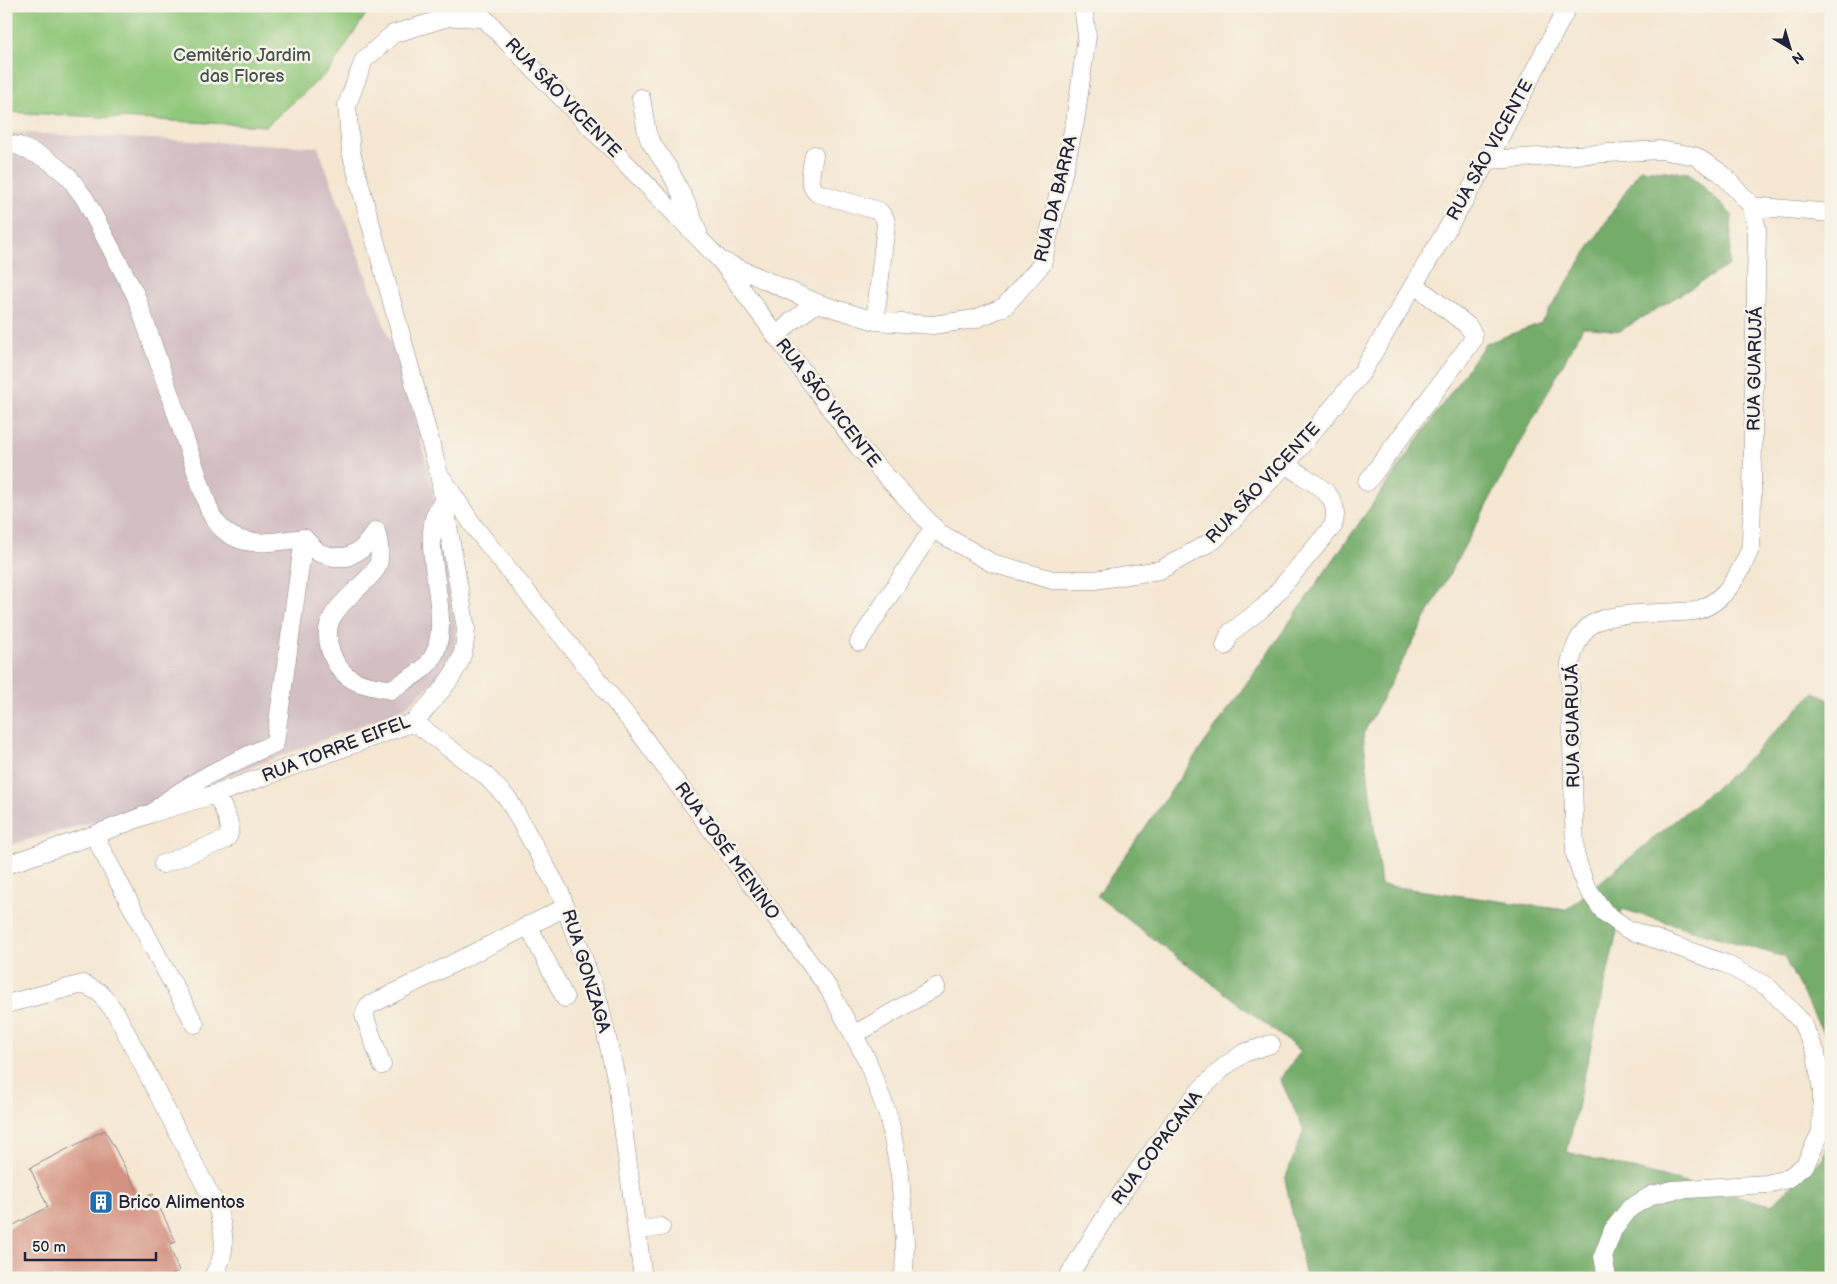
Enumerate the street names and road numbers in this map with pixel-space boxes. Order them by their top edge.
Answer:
street label: RUA SÃO VICENTE [501,33,626,162]
street label: RUA SÃO VICENTE [1442,75,1538,224]
street label: RUA DA BARRA [1030,134,1082,264]
street label: RUA GUARUJÁ [1741,306,1767,431]
street label: RUA SÃO VICENTE [771,334,886,472]
street label: RUA SÃO VICENTE [1201,417,1325,548]
street label: RUA GUARUJÁ [1559,663,1585,788]
street label: RUA TORRE EIFEL [259,711,414,787]
street label: RUA JOSÉ MENINO [670,777,785,924]
street label: RUA GONZAGA [557,907,615,1035]
street label: RUA COPACANA [1107,1087,1207,1209]

